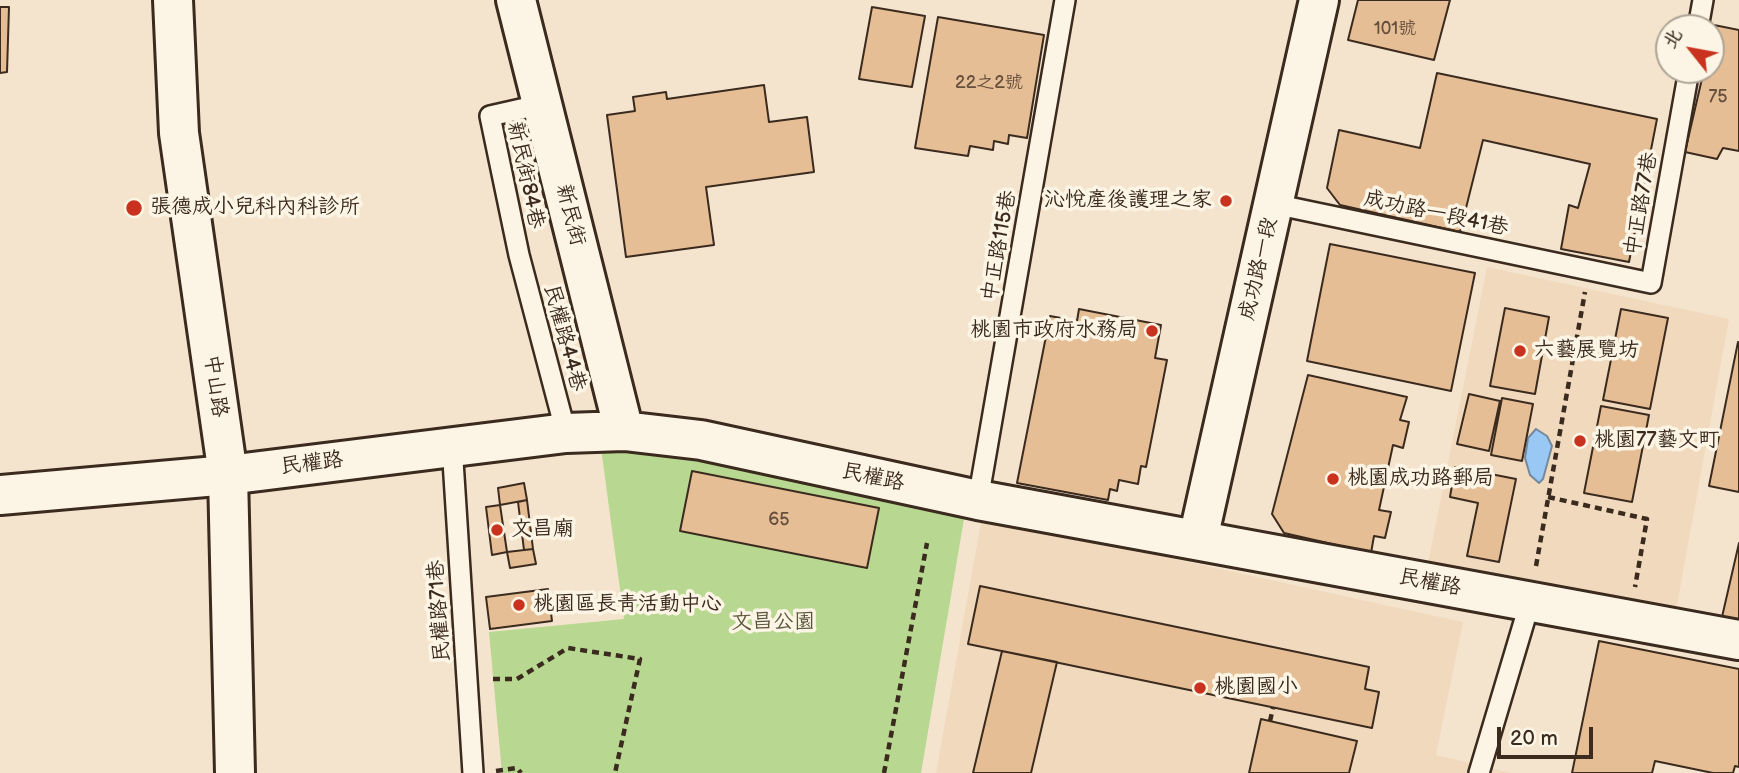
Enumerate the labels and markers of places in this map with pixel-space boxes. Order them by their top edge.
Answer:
place label: 沁悅產後護理之家 [1044,188,1212,214]
marker: 沁悅產後護理之家 [1218,193,1234,209]
place label: 張德成小兒科內科診所 [150,195,360,221]
marker: 張德成小兒科內科診所 [124,198,144,218]
place label: 桃園市政府水務局 [970,318,1138,344]
marker: 桃園市政府水務局 [1144,323,1160,339]
place label: 六藝展覽坊 [1534,338,1639,364]
marker: 六藝展覽坊 [1512,343,1528,359]
place label: 桃園77藝文町 [1594,428,1720,454]
marker: 桃園77藝文町 [1572,433,1588,449]
place label: 桃園成功路郵局 [1347,466,1494,492]
marker: 桃園成功路郵局 [1325,471,1341,487]
place label: 文昌廟 [511,517,574,543]
marker: 文昌廟 [489,522,505,538]
place label: 桃園區長青活動中心 [533,592,722,618]
marker: 桃園區長青活動中心 [511,597,527,613]
place label: 桃園國小 [1214,675,1298,701]
marker: 桃園國小 [1192,680,1208,696]

